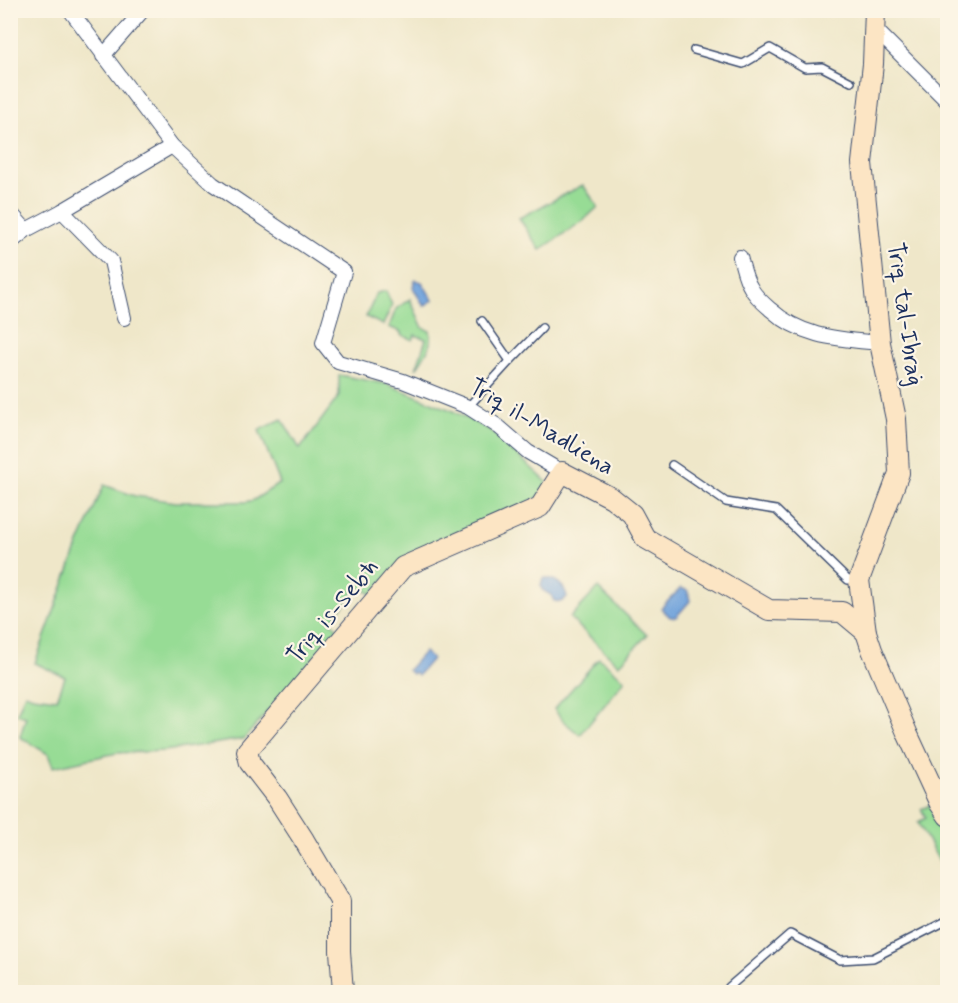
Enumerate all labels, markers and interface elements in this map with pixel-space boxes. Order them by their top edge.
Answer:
street label: Triq tal-Ibraġ [879,240,930,388]
street label: Triq il-Madliena [463,372,620,483]
street label: Triq is-Sebħ [280,553,386,671]

